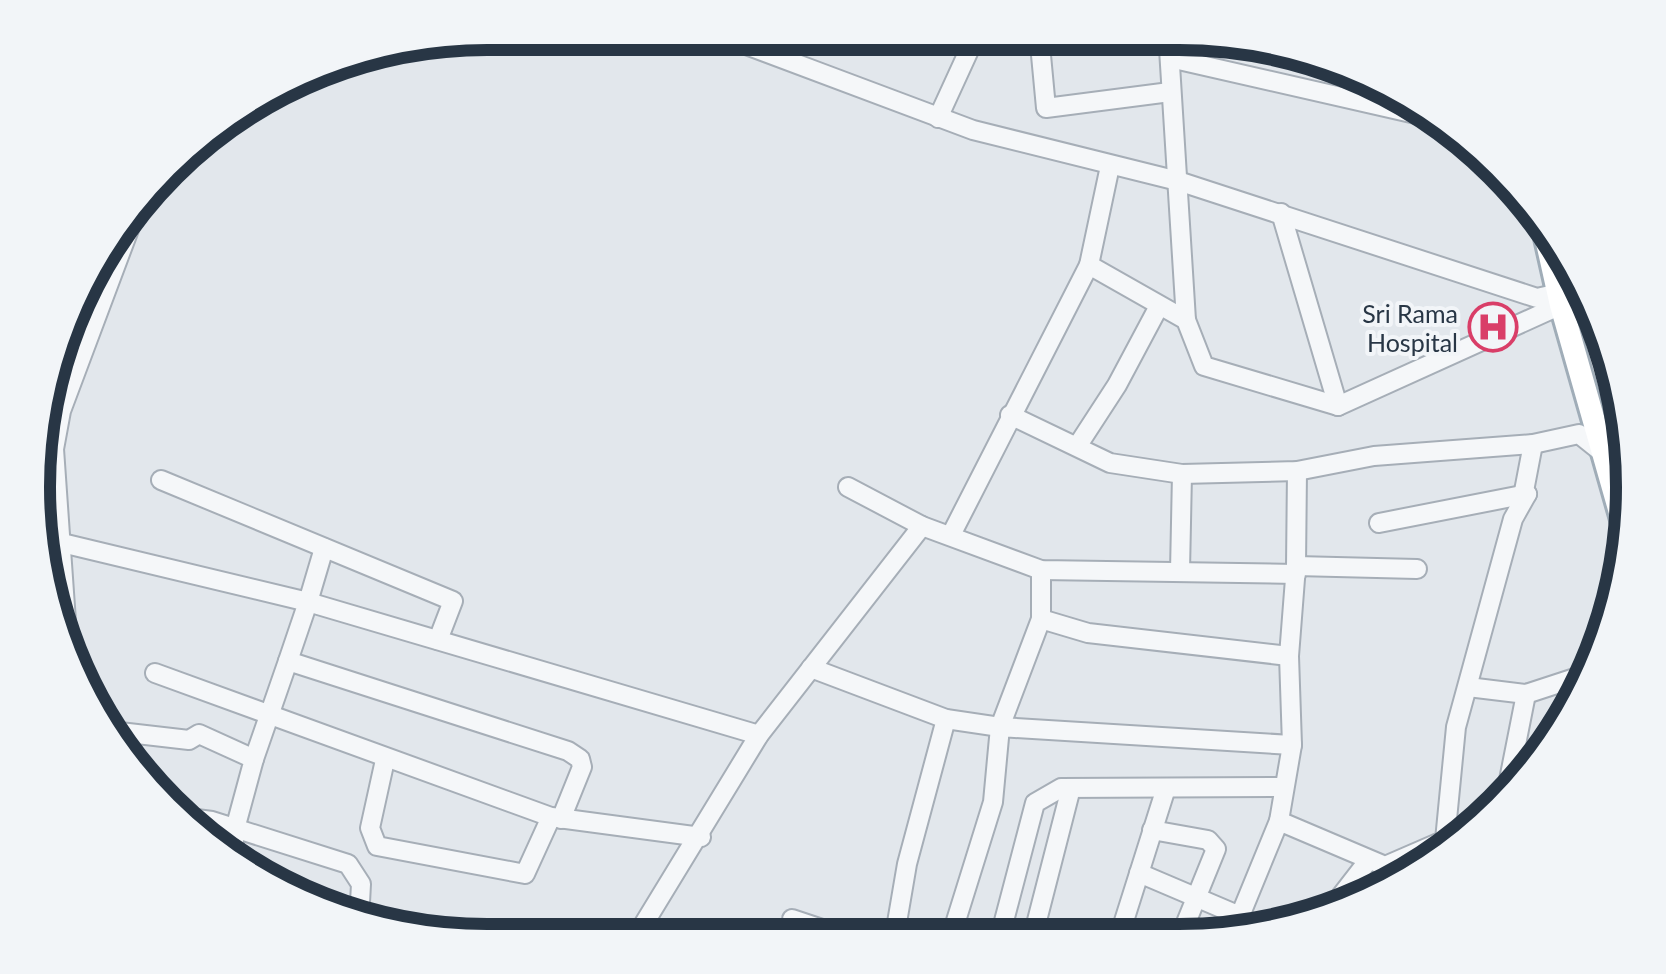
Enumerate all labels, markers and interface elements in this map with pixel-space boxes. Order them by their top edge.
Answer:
place label: Sri Rama Hospital [1362,298,1458,357]
hospital icon: Sri Rama Hospital [1467,301,1519,353]

